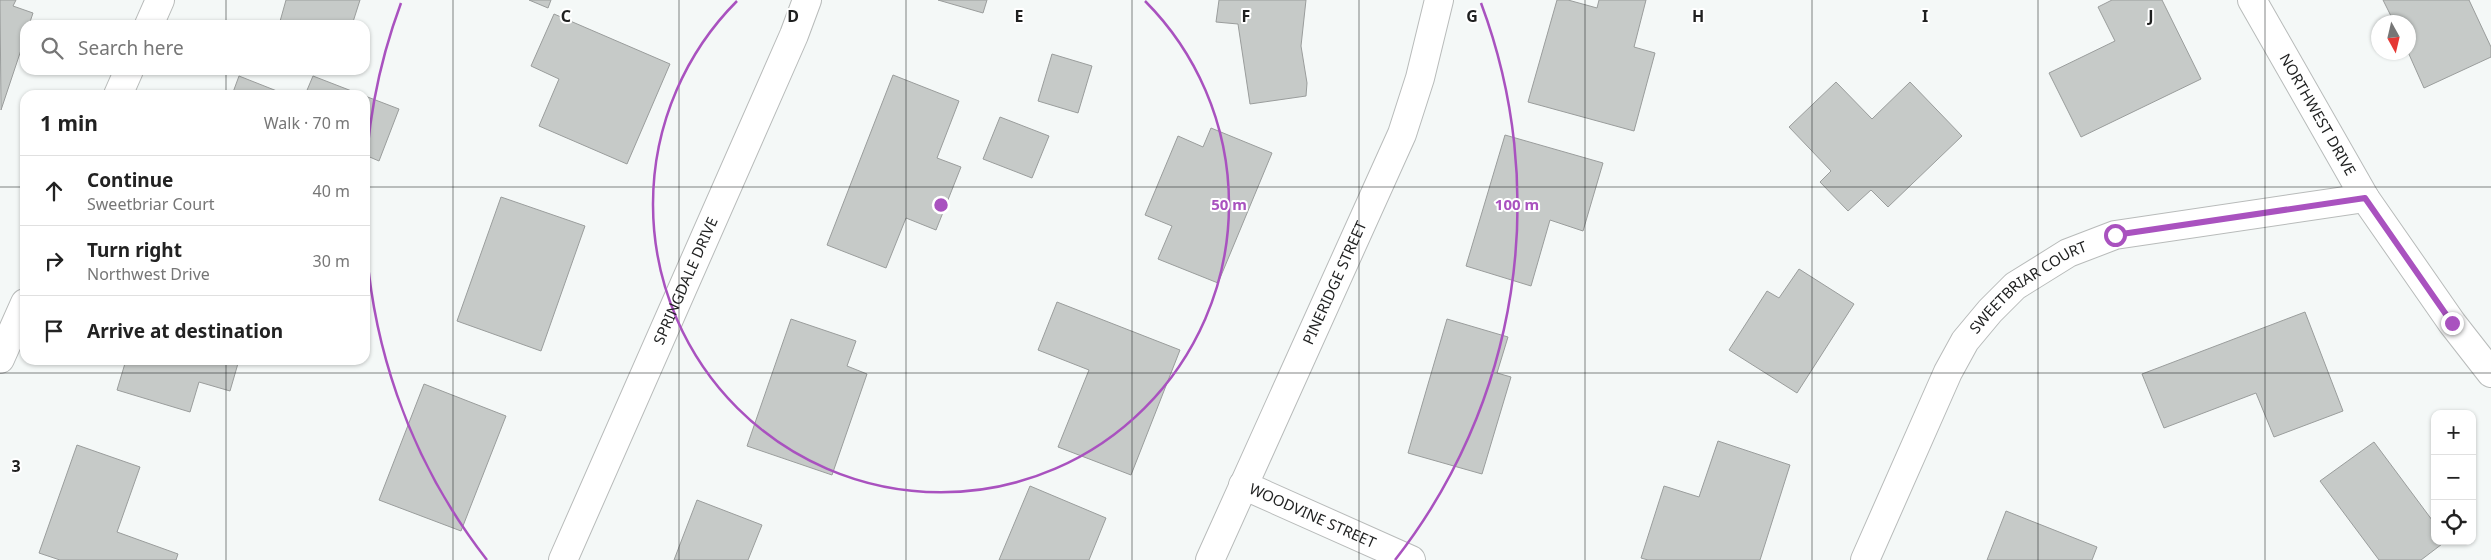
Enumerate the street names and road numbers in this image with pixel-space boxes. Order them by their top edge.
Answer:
street label: NORTHWEST DRIVE [2276,49,2361,179]
street label: SPRINGDALE DRIVE [648,214,722,347]
street label: PINERIDGE STREET [1297,217,1371,347]
street label: SWEETBRIAR COURT [1964,236,2090,337]
street label: WOODVINE STREET [1246,478,1380,552]

